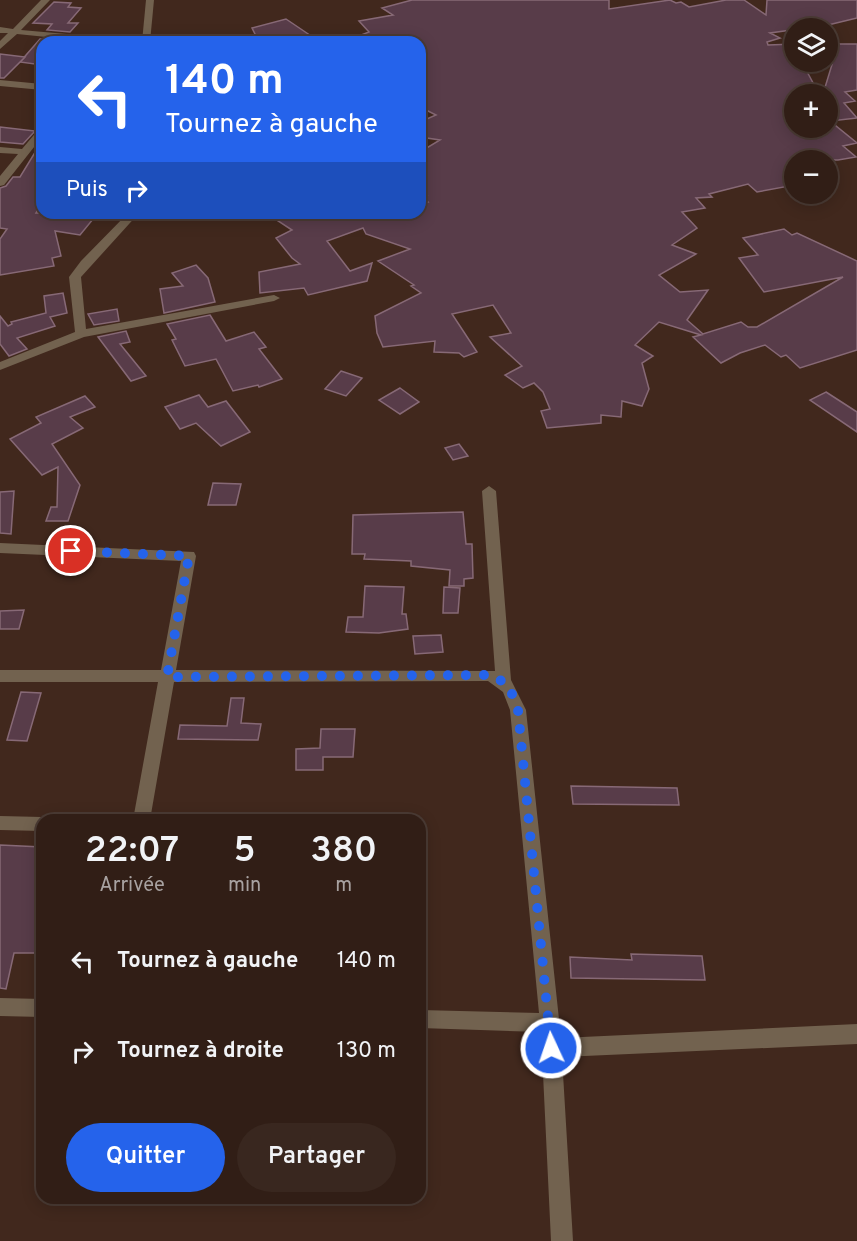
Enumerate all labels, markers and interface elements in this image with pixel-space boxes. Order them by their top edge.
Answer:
map controls [784,18,838,204]
button: layers [784,18,838,72]
text: 140 m [165,56,284,109]
icon: left [66,60,144,138]
button: + [784,84,838,138]
text: Tournez à gauche [165,108,378,142]
button: − [784,150,838,204]
icon: right [120,174,153,207]
text: Puis [66,177,108,204]
pin [45,525,96,576]
icon: arrive [54,534,87,567]
text: 22:07 [85,829,179,875]
text: 5 [234,829,256,875]
text: 380 [310,829,377,875]
text: Arrivée [99,873,165,899]
text: min [228,873,261,899]
text: m [335,873,352,899]
icon: left [66,945,99,978]
text: Tournez à gauche [117,948,298,975]
text: 140 m [337,948,396,975]
position arrow [519,1016,583,1080]
icon: right [66,1035,99,1068]
text: Tournez à droite [117,1038,284,1065]
text: 130 m [337,1038,396,1065]
button: Quitter [66,1123,225,1192]
button: Partager [237,1123,396,1192]

